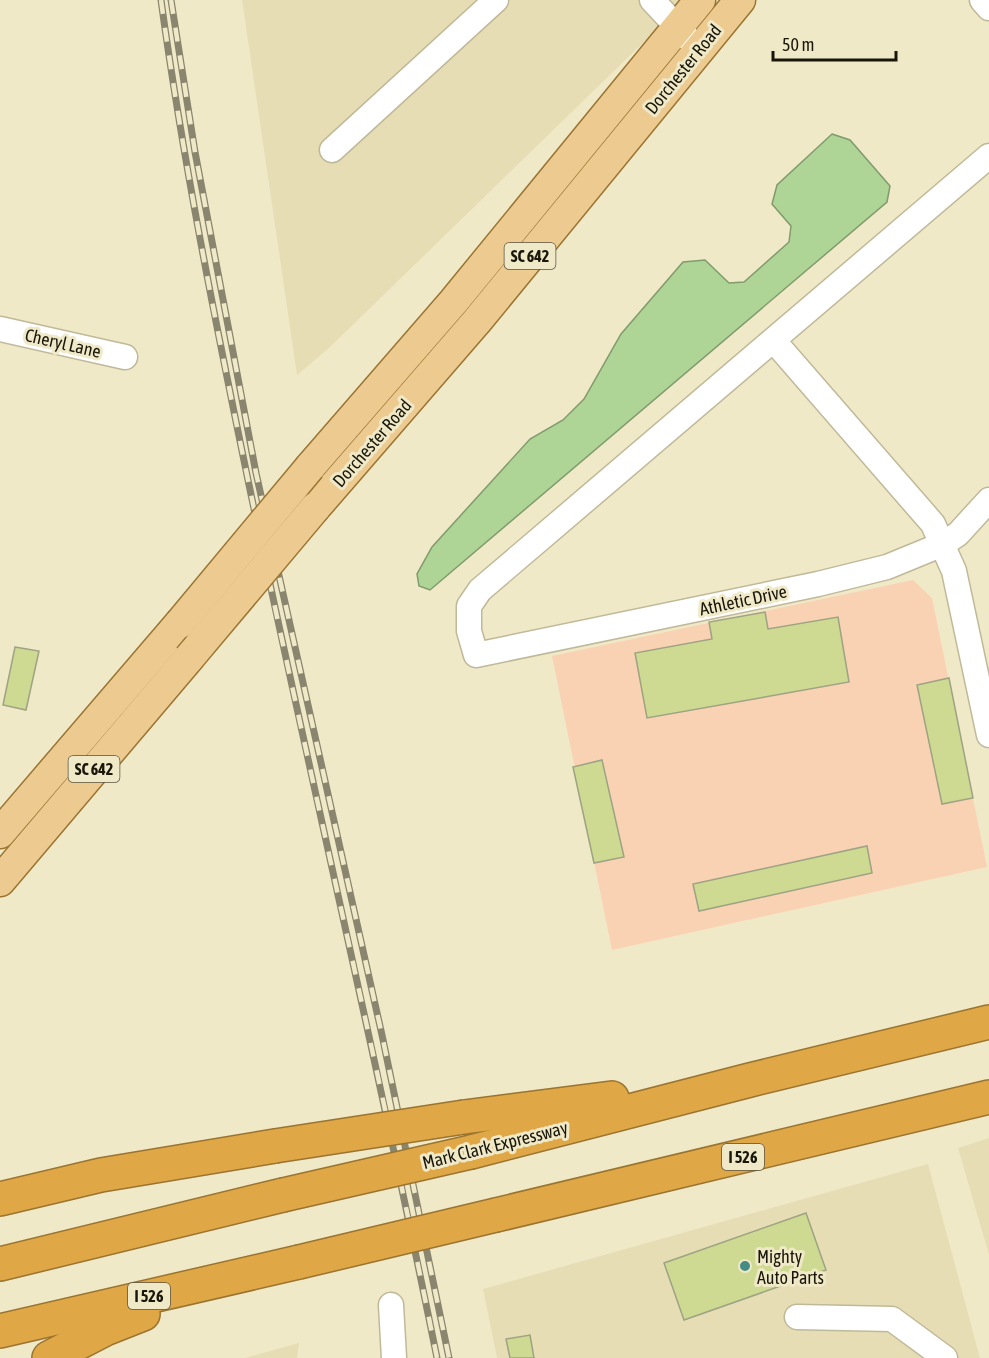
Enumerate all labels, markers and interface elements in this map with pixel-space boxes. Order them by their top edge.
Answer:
street label: Dorchester Road [641,20,725,118]
scale bar [773,24,896,62]
text: 50 m [782,34,814,55]
road number: SC 642 [504,243,556,269]
street label: Cheryl Lane [23,324,103,362]
street label: Dorchester Road [328,395,416,491]
street label: Athletic Drive [697,580,789,620]
road number: SC 642 [68,756,119,782]
street label: Mark Clark Expressway [420,1117,570,1173]
road number: I 526 [722,1144,764,1170]
place label: Mighty Auto Parts [757,1246,824,1288]
marker: Mighty Auto Parts [738,1259,752,1273]
road number: I 526 [128,1283,170,1309]

